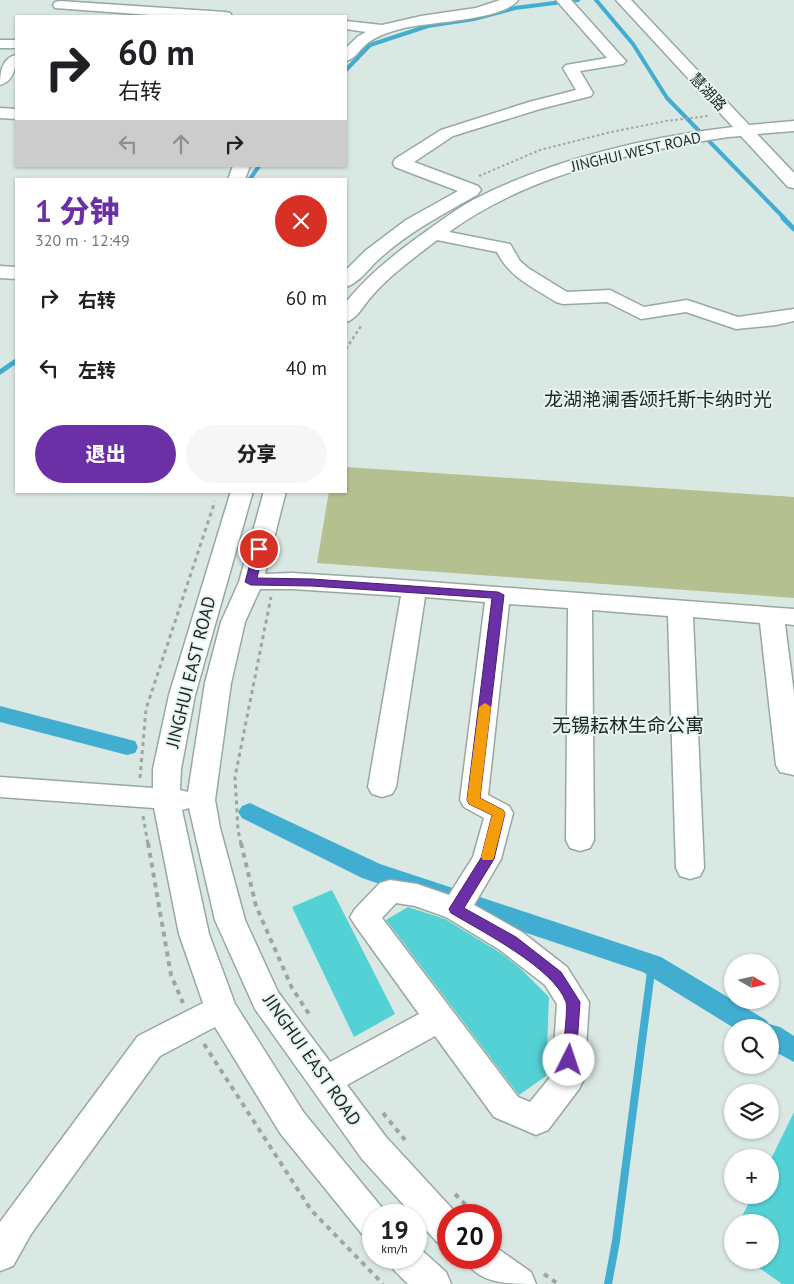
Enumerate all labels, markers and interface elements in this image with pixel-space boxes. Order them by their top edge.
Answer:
text: 60 m [118,29,195,75]
icon: right [35,35,100,100]
street label: 慧湖路 [686,69,731,115]
text: 右转 [118,77,162,105]
street label: JINGHUI WEST ROAD [568,127,703,176]
icon: left [114,130,142,158]
icon: ahead [167,130,195,158]
icon: right [220,130,248,158]
text: 1 分钟 [35,191,120,230]
button: close [275,195,327,247]
text: 320 m · 12:49 [35,230,130,250]
icon: right [35,284,63,312]
text: 60 m [286,286,327,310]
text: 右转 [78,288,116,312]
icon: left [35,354,63,382]
text: 40 m [286,356,327,380]
text: 左转 [78,358,116,382]
district label: 龙湖滟澜香颂托斯卡纳时光 [544,387,772,411]
button: 退出 [35,425,176,483]
button: 分享 [186,425,327,483]
pin [238,528,280,570]
icon: arrive [245,535,273,563]
street label: JINGHUI EAST ROAD [160,594,220,751]
district label: 无锡耘林生命公寓 [552,713,704,737]
north arrow [724,954,779,1009]
map controls [724,954,779,1269]
street label: JINGHUI EAST ROAD [258,989,366,1130]
button: search [724,1019,779,1074]
position arrow [542,1033,594,1085]
button: layers [724,1084,779,1139]
button: + [724,1149,779,1204]
speed limit sign: 20 [437,1204,502,1269]
text: 19 [380,1214,409,1246]
button: − [724,1214,779,1269]
text: km/h [381,1241,408,1256]

